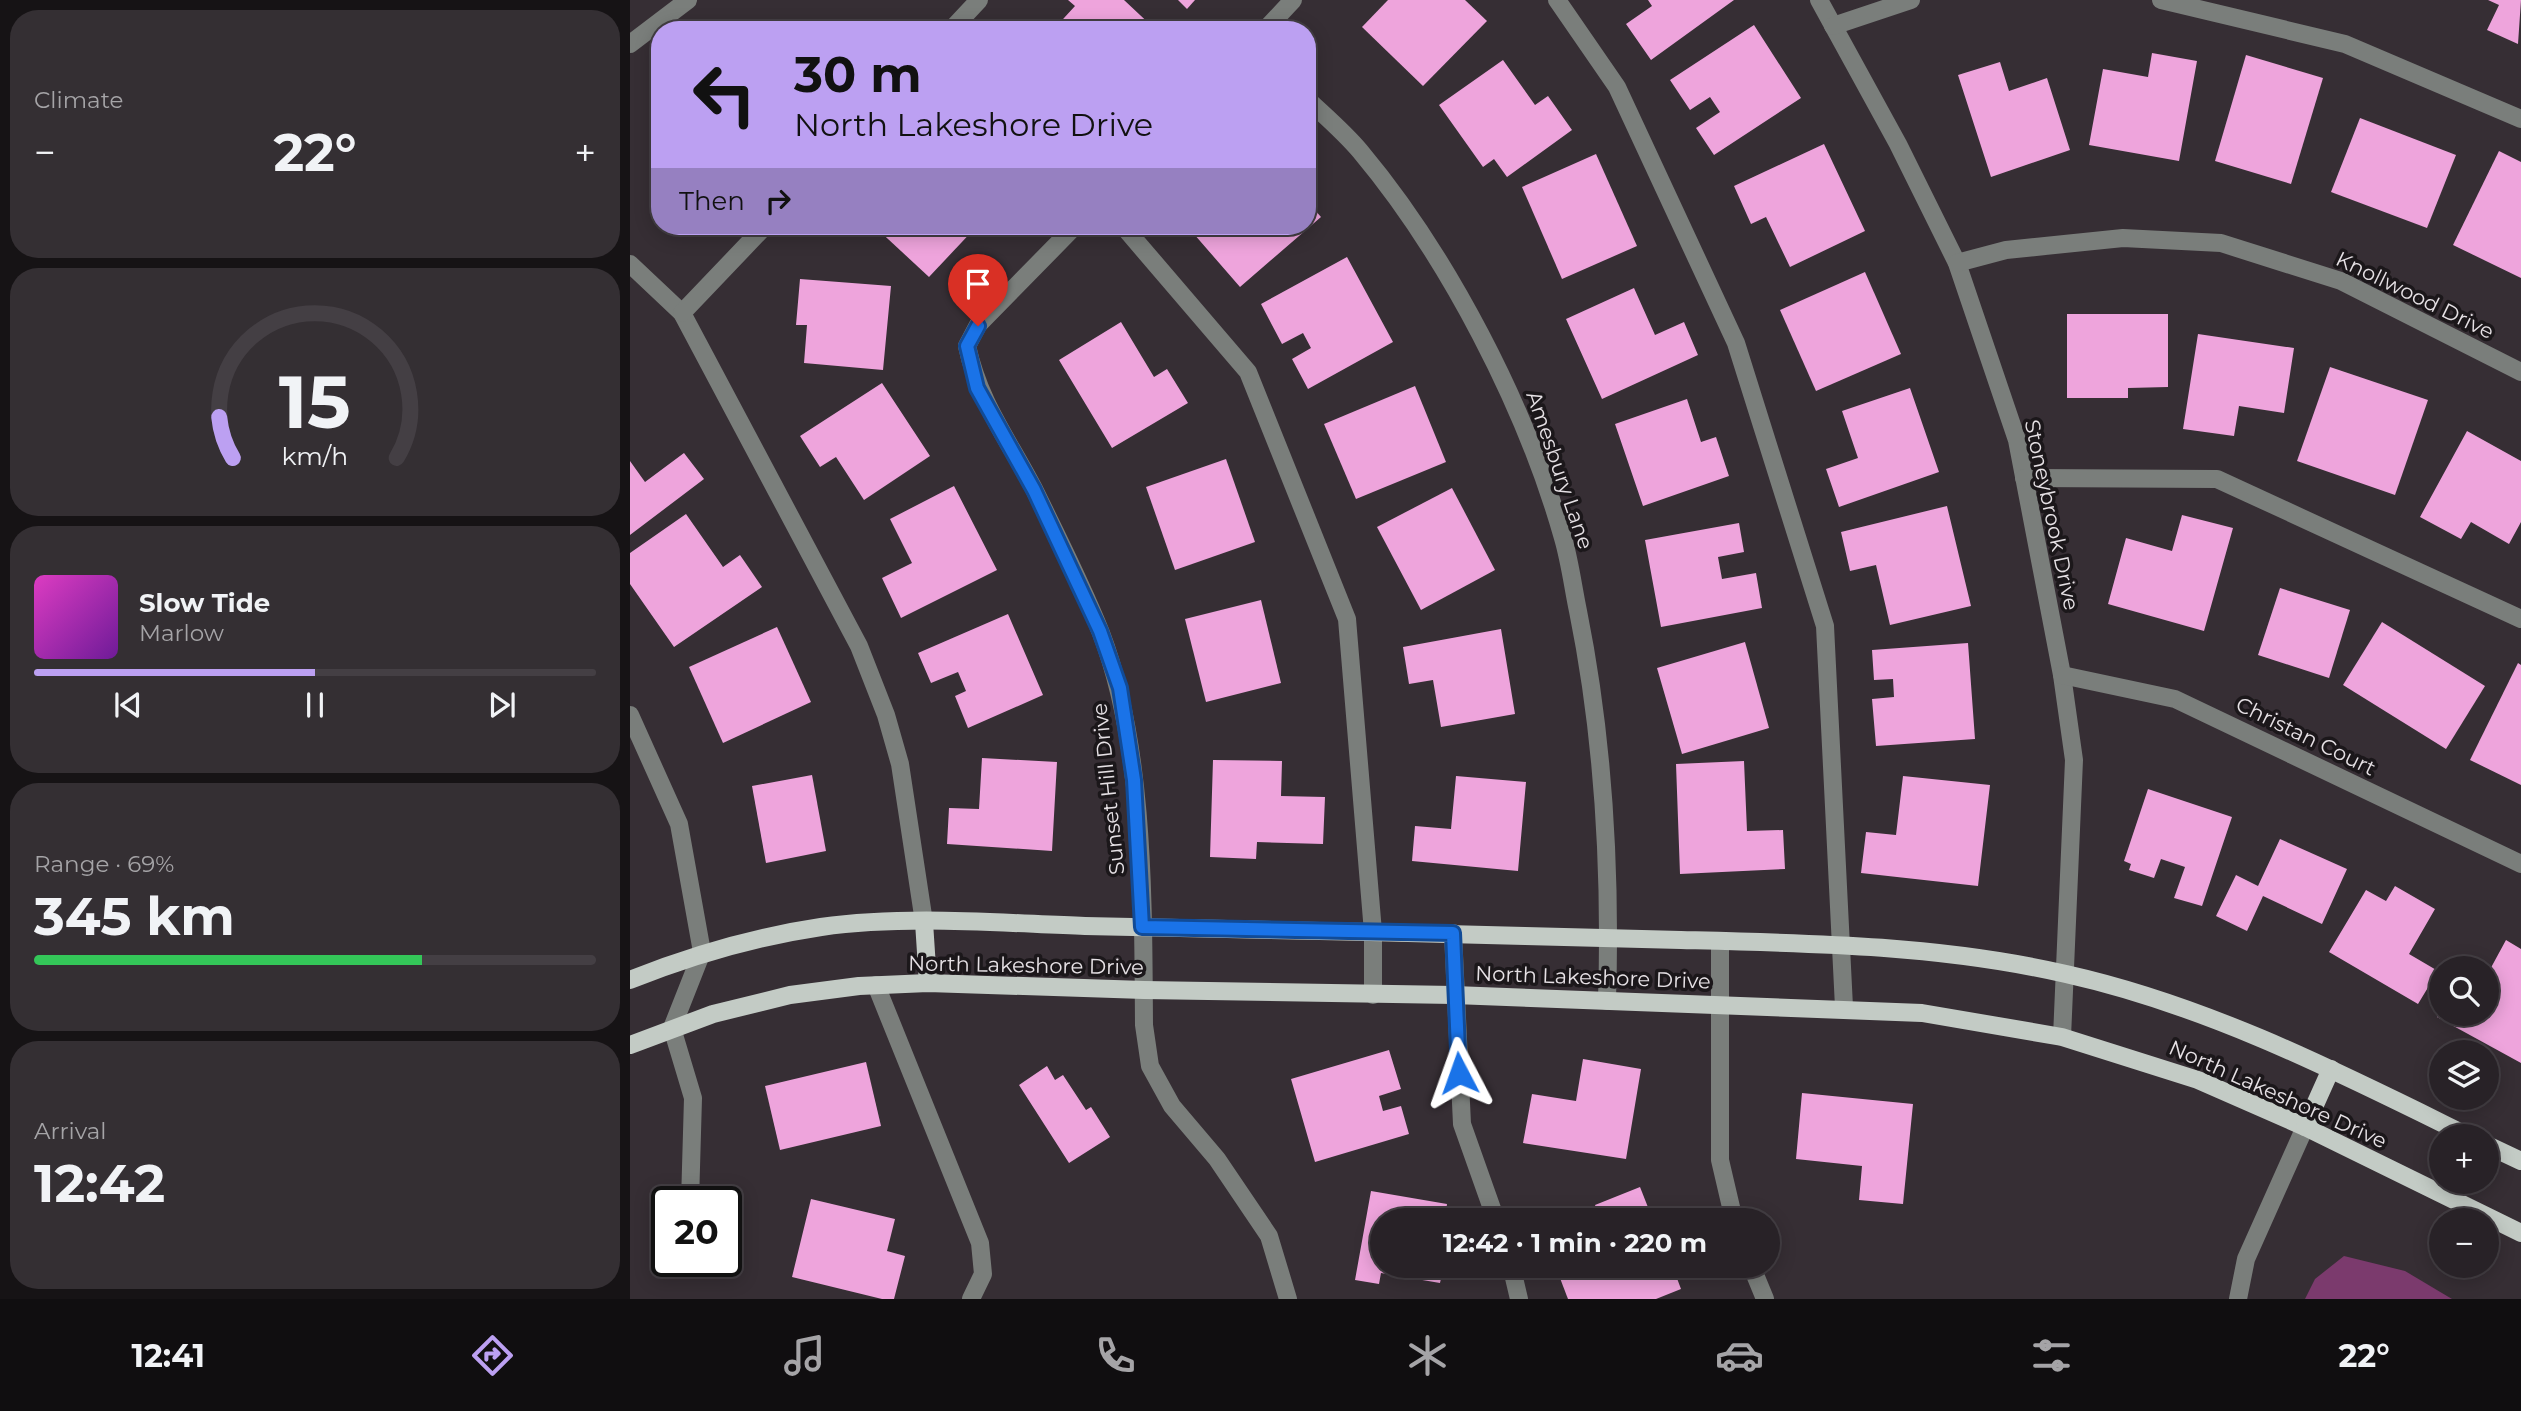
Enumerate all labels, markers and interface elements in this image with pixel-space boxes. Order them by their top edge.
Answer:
text: 30 m [794,45,922,104]
icon: left [679,49,770,140]
text: Climate [34,86,123,114]
text: North Lakeshore Drive [794,105,1153,144]
text: 22° [273,121,357,184]
text: − [34,129,56,176]
text: + [574,129,596,176]
icon: right [759,182,797,220]
text: Then [679,185,745,217]
street label: Knollwood Drive [2332,246,2498,344]
pin [948,254,1008,326]
icon: arrive [959,265,997,303]
text: 15 [279,358,351,446]
street label: Amesbury Lane [1521,388,1599,552]
street label: Stoneybrook Drive [2020,417,2084,613]
text: km/h [282,440,348,470]
text: Slow Tide [139,587,270,619]
text: Marlow [139,619,224,647]
icon: previous [109,686,147,724]
icon: pause [296,686,334,724]
icon: next [483,686,521,724]
street label: Christan Court [2232,691,2380,781]
street label: Sunset Hill Drive [1087,702,1129,876]
text: Range · 69% [34,850,174,878]
text: 345 km [34,885,235,948]
street label: North Lakeshore Drive [908,950,1144,980]
map controls [2429,956,2499,1278]
button: search [2429,956,2499,1026]
street label: North Lakeshore Drive [1475,960,1711,994]
street label: North Lakeshore Drive [2165,1035,2391,1153]
position arrow [1422,1036,1496,1110]
button: layers [2429,1040,2499,1110]
text: Arrival [34,1117,107,1145]
button: + [2429,1124,2499,1194]
text: 12:42 [34,1152,165,1215]
speed limit sign: 20 [651,1186,742,1277]
button: − [2429,1208,2499,1278]
text: 12:42 · 1 min · 220 m [1443,1227,1707,1259]
icon: directions [468,1331,517,1380]
icon: music [780,1331,829,1380]
icon: phone [1091,1331,1140,1380]
icon: climate [1403,1331,1452,1380]
icon: car [1715,1331,1764,1380]
icon: filters [2027,1331,2076,1380]
text: 12:41 [131,1336,205,1375]
text: 22° [2338,1336,2390,1375]

